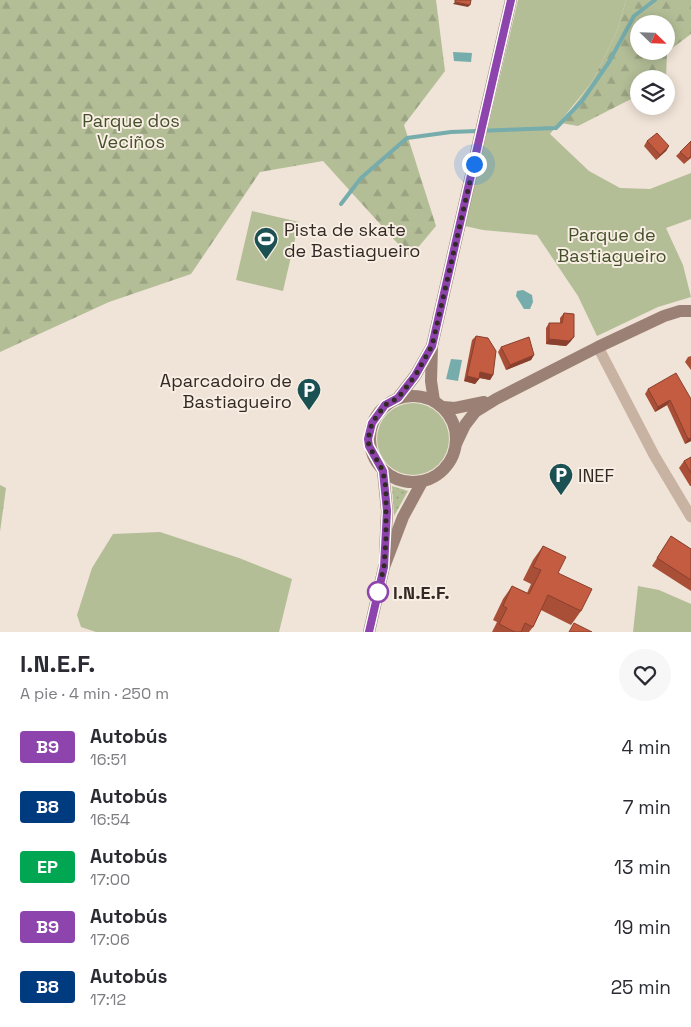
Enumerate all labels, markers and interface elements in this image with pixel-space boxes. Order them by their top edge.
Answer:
north arrow [630,15,675,60]
map controls [630,15,675,115]
button: layers [630,70,675,115]
park label: Parque dos Veciños [82,109,180,153]
your location [462,152,487,177]
place label: Pista de skate de Bastiagueiro [284,218,420,262]
park label: Parque de Bastiagueiro [557,223,667,267]
sports icon: Pista de skate de Bastiagueiro [253,226,279,260]
place label: Aparcadoiro de Bastiagueiro [160,369,292,413]
parking icon: Aparcadoiro de Bastiagueiro [296,377,322,411]
parking icon: INEF [548,462,574,496]
place label: INEF [578,464,614,487]
marker: I.N.E.F. [367,581,389,603]
place label: I.N.E.F. [393,581,450,604]
text: I.N.E.F. [20,648,95,679]
button: heart [619,649,671,701]
text: A pie · 4 min · 250 m [20,683,169,704]
text: Autobús [90,724,167,749]
text: B9 [36,735,59,758]
text: 4 min [622,735,671,760]
text: 16:51 [90,749,127,770]
text: Autobús [90,784,167,809]
text: B8 [36,795,59,818]
text: 7 min [623,795,671,820]
text: 16:54 [90,809,130,830]
text: Autobús [90,844,167,869]
text: EP [37,855,58,878]
text: 13 min [614,855,671,880]
text: 17:00 [90,869,130,890]
text: Autobús [90,904,167,929]
text: B9 [36,915,59,938]
text: 19 min [614,915,671,940]
text: 17:06 [90,929,130,950]
text: Autobús [90,964,167,989]
text: B8 [36,975,59,998]
text: 25 min [611,975,671,1000]
text: 17:12 [90,989,126,1010]

